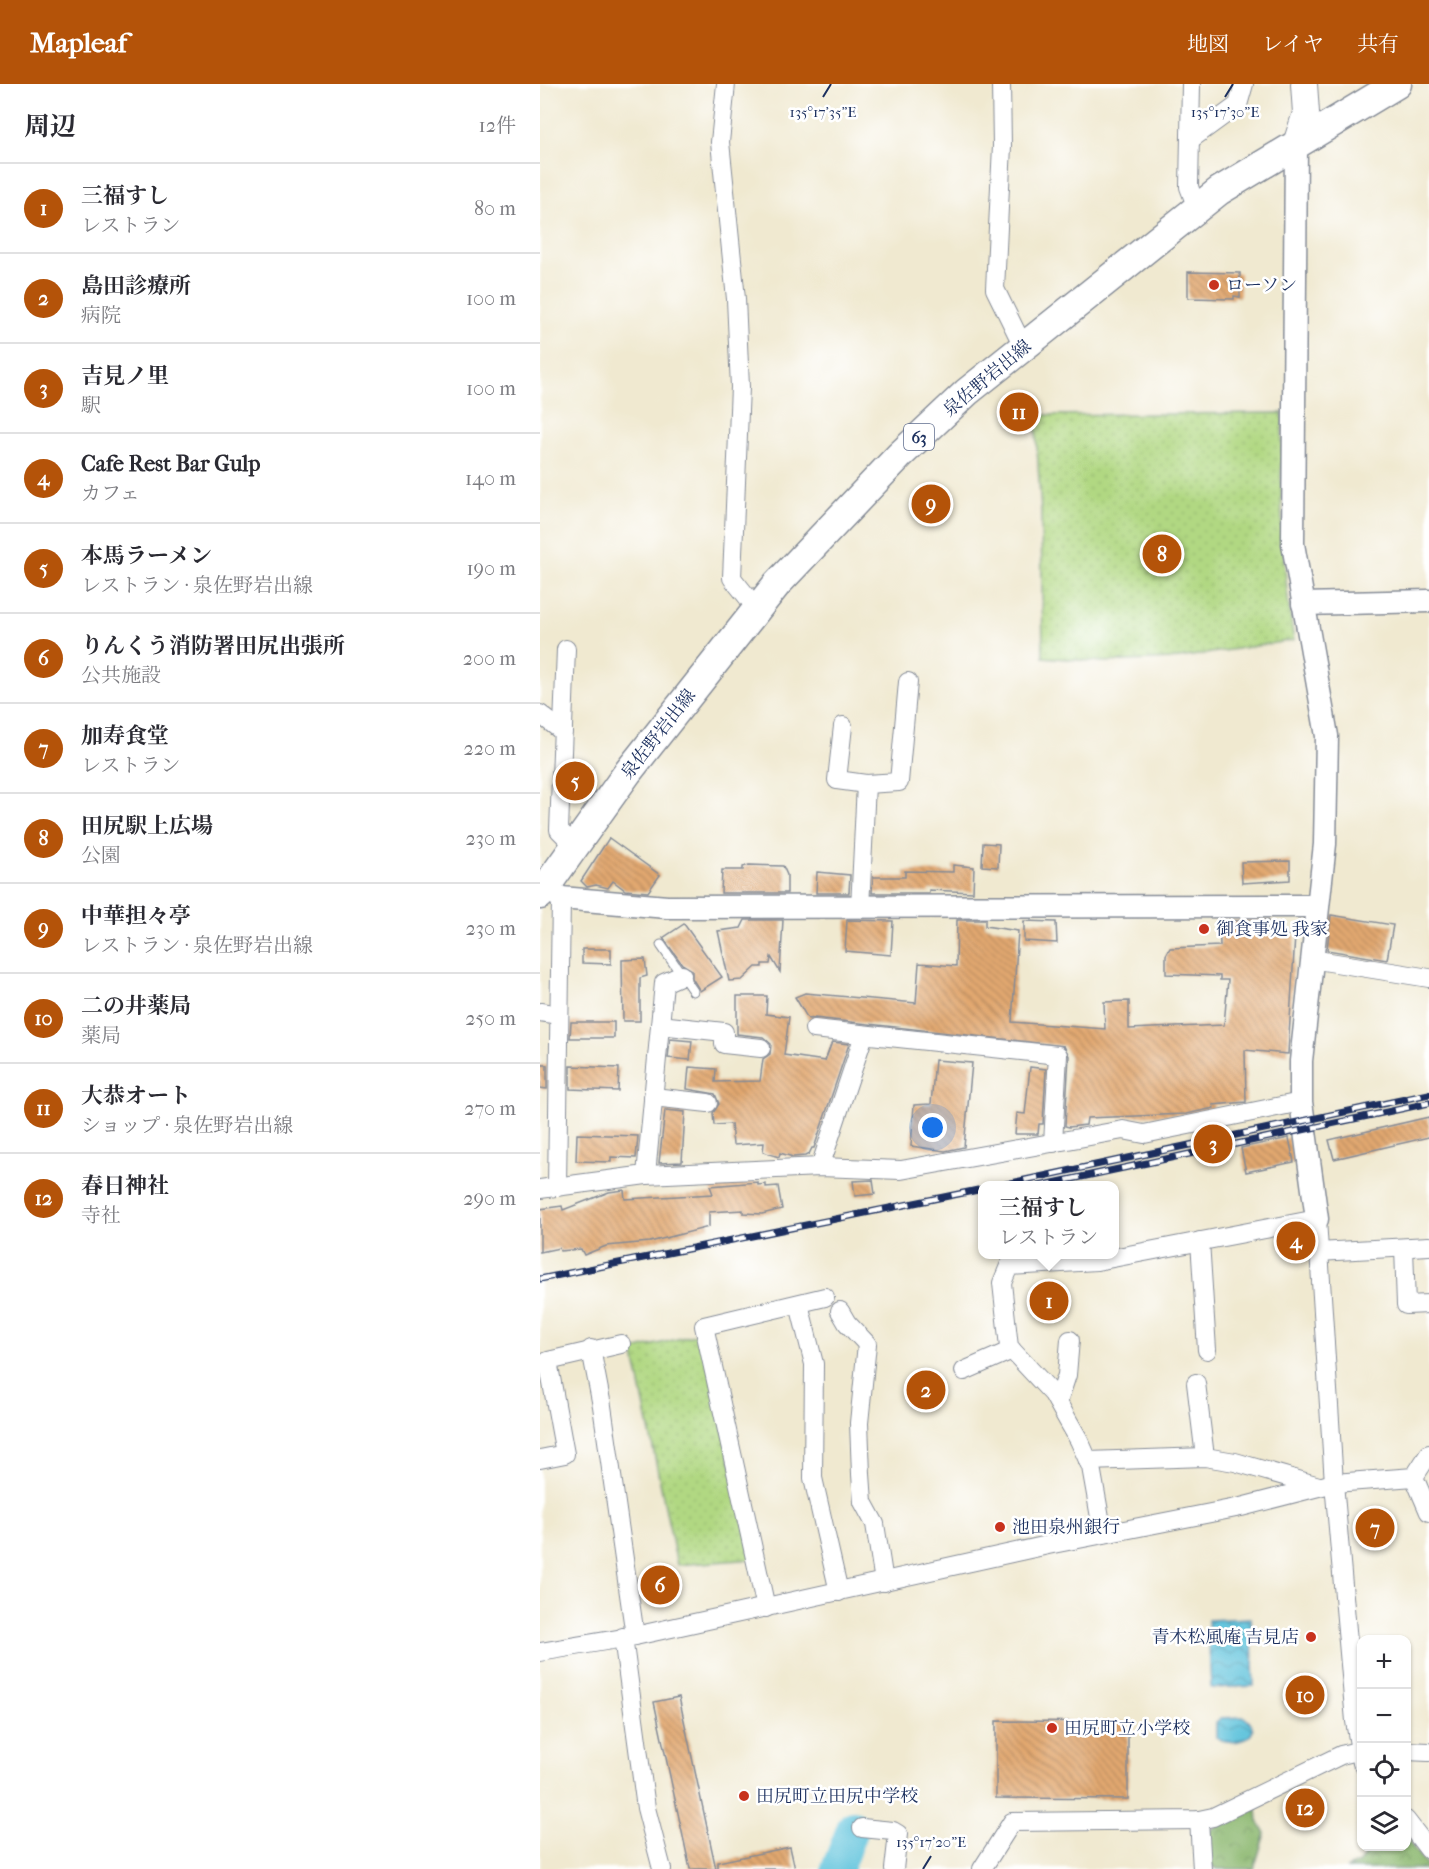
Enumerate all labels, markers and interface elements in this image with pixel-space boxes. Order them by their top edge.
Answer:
text: Mapleaf [30,26,127,59]
text: 地図 [1187,32,1229,56]
text: レイヤ [1262,32,1324,56]
text: 共有 [1357,32,1399,56]
text: 135°17'35"E [790,103,856,121]
text: 135°17'30"E [1191,103,1259,121]
text: 周辺 [24,111,76,142]
text: 12件 [479,114,516,137]
text: 三福すし [81,183,169,209]
text: 1 [40,197,47,220]
text: 80 m [474,197,516,220]
text: レストラン [81,214,180,237]
text: 島田診療所 [81,273,191,299]
place label: ローソン [1226,275,1297,296]
marker: ローソン [1207,278,1221,292]
text: 2 [38,287,49,310]
text: 100 m [466,287,516,310]
text: 病院 [81,304,121,327]
street label: 泉佐野岩出線 [939,336,1035,421]
text: 吉見ノ里 [81,363,169,389]
text: 3 [39,377,48,400]
text: 100 m [466,377,516,400]
pin: 11 [1000,390,1038,434]
text: 駅 [81,394,101,417]
road number: 63 [904,424,934,450]
text: Cafe Rest Bar Gulp [81,451,260,477]
text: 4 [38,467,49,490]
text: 140 m [465,467,516,490]
text: カフェ [81,482,140,505]
pin: 9 [912,482,950,526]
pin: 8 [1142,532,1182,576]
text: 本馬ラーメン [81,543,212,569]
text: 5 [39,557,48,580]
text: 190 m [466,557,516,580]
text: レストラン · 泉佐野岩出線 [81,574,313,597]
text: りんくう消防署田尻出張所 [81,633,345,659]
text: 6 [38,647,49,670]
text: 200 m [463,647,516,670]
text: 公共施設 [81,664,161,687]
street label: 泉佐野岩出線 [617,685,700,783]
text: 加寿食堂 [81,723,169,749]
text: 7 [39,737,48,760]
text: 220 m [463,737,516,760]
text: レストラン [81,754,180,777]
pin: 5 [555,758,594,804]
text: 田尻駅上広場 [81,813,213,839]
text: 8 [38,827,49,850]
text: 230 m [466,827,516,850]
text: 公園 [81,844,121,867]
text: 中華担々亭 [81,903,191,929]
text: 9 [38,917,49,940]
text: 230 m [466,917,516,940]
place label: 御食事処 我家 [1216,919,1328,940]
marker: 御食事処 我家 [1197,922,1211,936]
text: レストラン · 泉佐野岩出線 [81,934,313,957]
text: 二の井薬局 [81,993,191,1019]
text: 10 [34,1007,53,1030]
text: 250 m [465,1007,516,1030]
text: 薬局 [81,1024,121,1047]
text: 大恭オート [81,1083,191,1109]
text: 11 [36,1097,51,1120]
text: 270 m [464,1097,516,1120]
your location [918,1113,947,1142]
text: ショップ · 泉佐野岩出線 [81,1114,293,1137]
pin: 3 [1194,1122,1232,1166]
text: 春日神社 [81,1173,169,1199]
popup [978,1181,1119,1259]
text: 12 [35,1187,52,1210]
text: 290 m [463,1187,516,1210]
text: 三福すし [999,1195,1087,1221]
text: 寺社 [81,1204,121,1227]
pin: 4 [1276,1218,1316,1264]
text: レストラン [999,1226,1098,1249]
pin: 1 [1030,1278,1068,1324]
pin: 2 [906,1368,946,1412]
pin: 7 [1356,1506,1394,1550]
place label: 池田泉州銀行 [1012,1517,1120,1538]
marker: 池田泉州銀行 [993,1520,1007,1534]
pin: 6 [640,1562,680,1608]
place label: 青木松風庵 吉見店 [1151,1627,1299,1648]
marker: 青木松風庵 吉見店 [1304,1630,1318,1644]
map controls [1357,1635,1411,1851]
button: + [1357,1635,1411,1689]
pin: 10 [1286,1672,1324,1718]
button: − [1357,1689,1411,1743]
place label: 田尻町立小学校 [1064,1718,1190,1739]
marker: 田尻町立小学校 [1045,1721,1059,1735]
button: locate [1357,1743,1411,1797]
place label: 田尻町立田尻中学校 [756,1786,918,1807]
pin: 12 [1286,1786,1324,1830]
marker: 田尻町立田尻中学校 [737,1789,751,1803]
button: layers [1357,1797,1411,1851]
text: 135°17'20"E [896,1833,966,1851]

